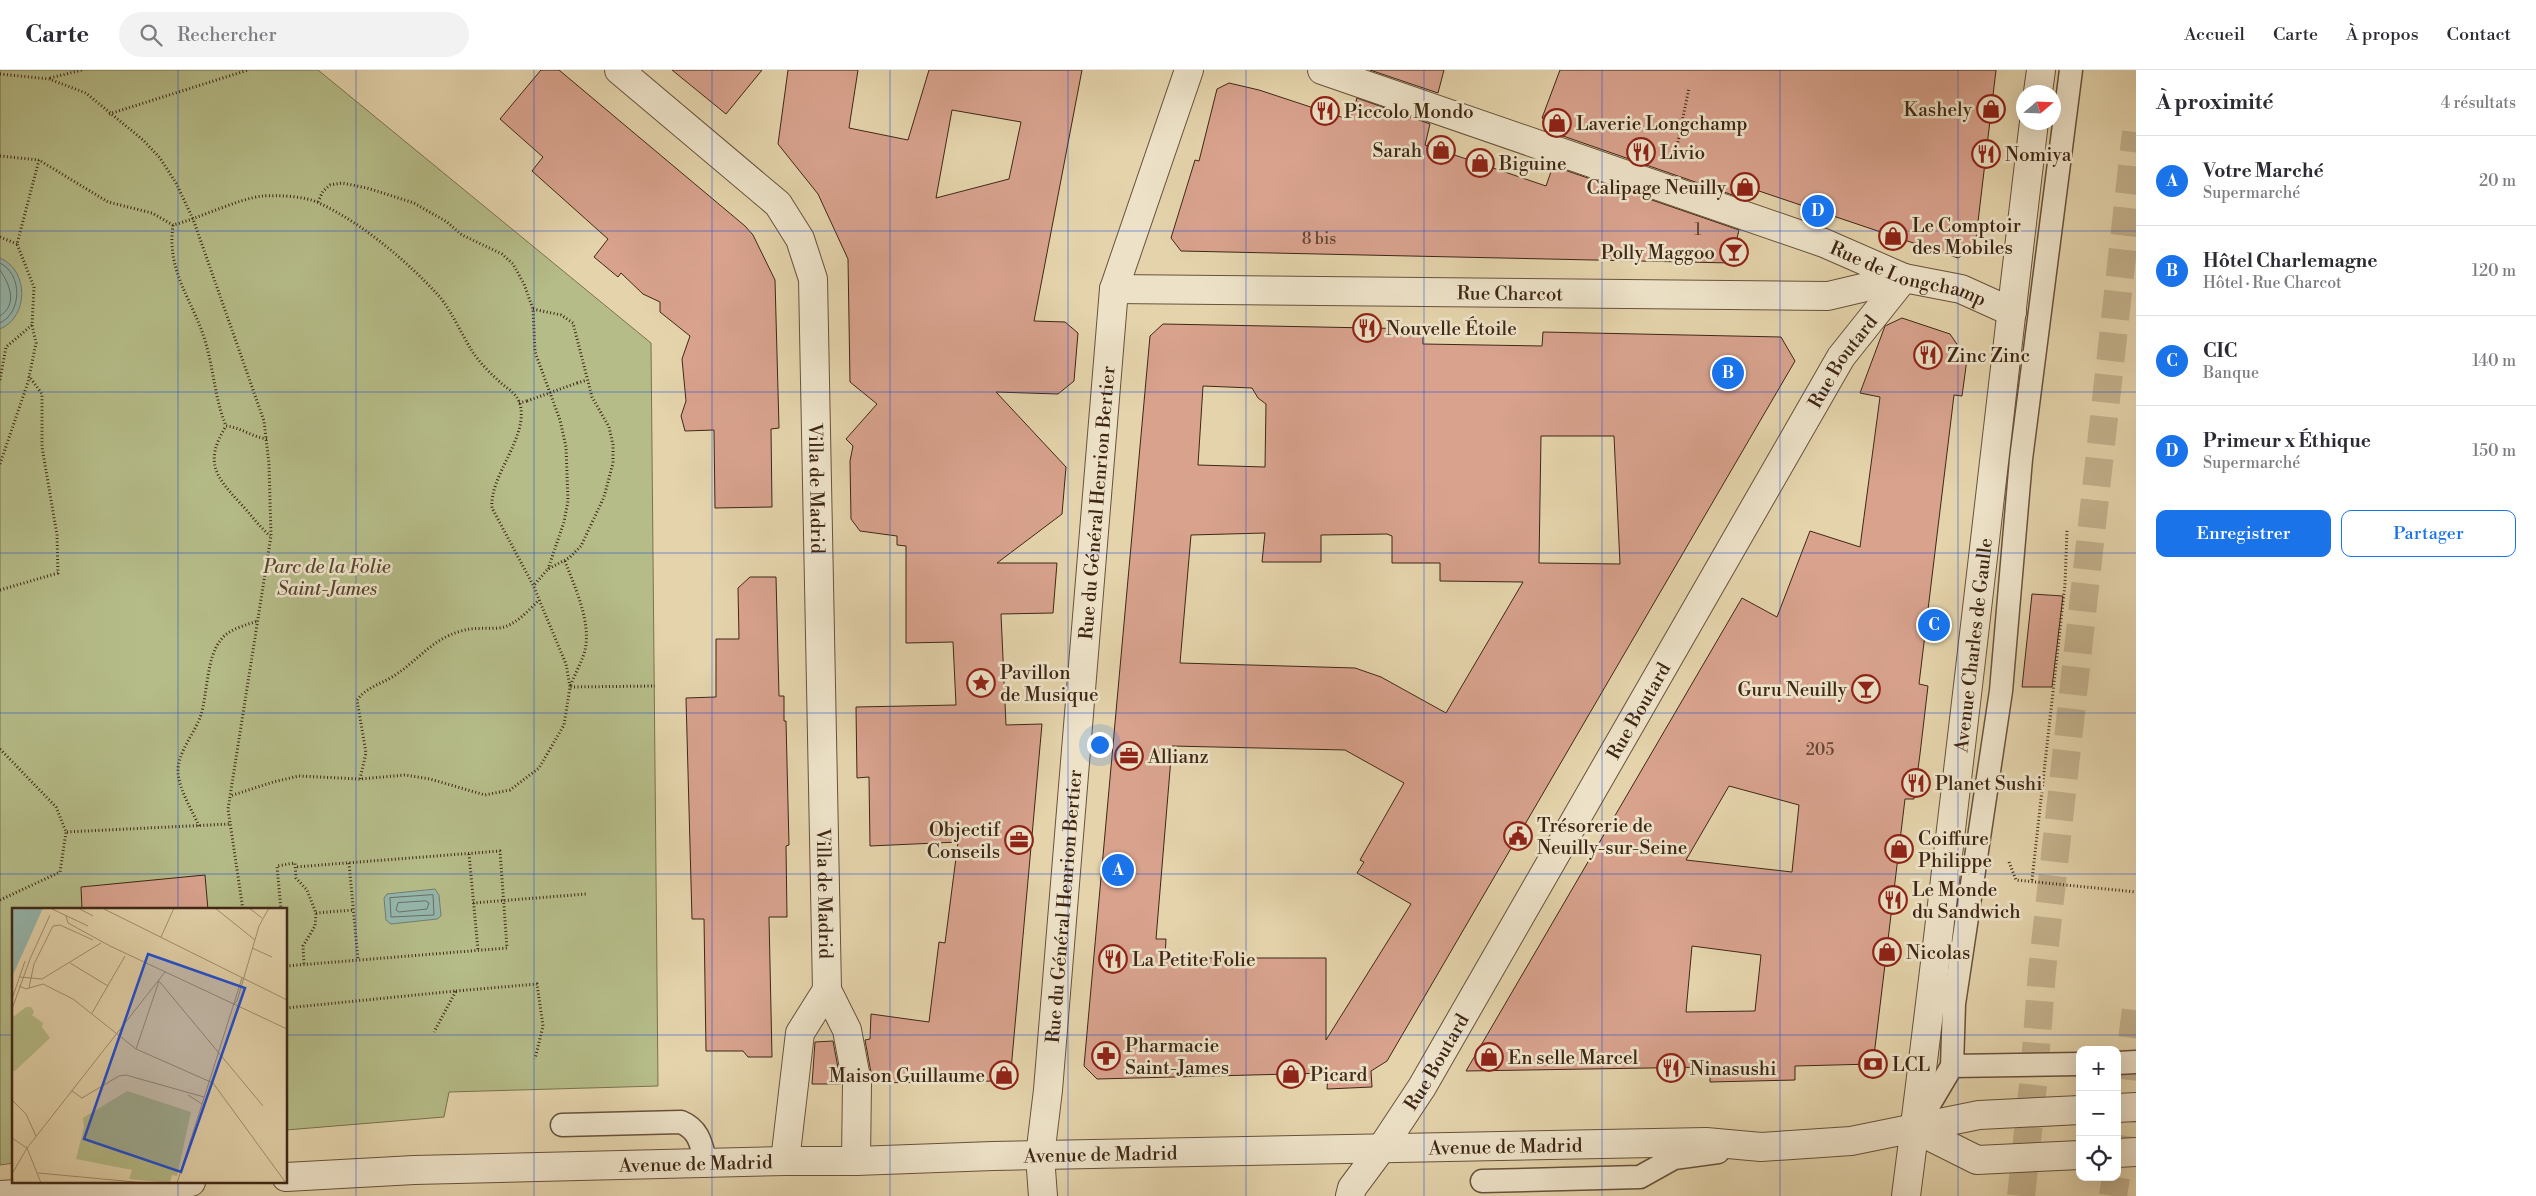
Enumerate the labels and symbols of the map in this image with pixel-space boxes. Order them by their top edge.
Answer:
north arrow [2016,85,2061,130]
shop icon: Kashely [1976,94,2006,124]
restaurant icon: Piccolo Mondo [1310,96,1340,126]
place label: Kashely [1904,98,1973,122]
place label: Piccolo Mondo [1344,100,1474,124]
shop icon: Laverie Longchamp [1542,108,1572,138]
place label: Laverie Longchamp [1576,112,1748,136]
shop icon: Sarah [1426,135,1456,165]
restaurant icon: Livio [1626,137,1656,167]
place label: Sarah [1372,139,1422,163]
restaurant icon: Nomiya [1971,139,2001,169]
place label: Livio [1660,141,1705,165]
place label: Nomiya [2005,143,2072,167]
shop icon: Biguine [1465,148,1495,178]
place label: Biguine [1498,152,1567,176]
shop icon: Calipage Neuilly [1730,172,1760,202]
place label: Calipage Neuilly [1587,176,1727,200]
pin: D [1802,192,1834,230]
place label: Le Comptoir des Mobiles [1912,214,2021,260]
house number: 1 [1695,220,1702,240]
shop icon: Le Comptoir des Mobiles [1878,221,1908,251]
house number: 8 bis [1302,229,1336,249]
street label: Rue de Longchamp [1826,236,1990,312]
bar icon: Polly Maggoo [1719,237,1749,267]
place label: Polly Maggoo [1601,241,1715,265]
street label: Rue Charcot [1457,281,1564,306]
street label: Rue Boutard [1803,310,1883,413]
restaurant icon: Nouvelle Étoile [1352,313,1382,343]
place label: Nouvelle Étoile [1386,316,1517,341]
restaurant icon: Zinc Zinc [1913,340,1943,370]
place label: Zinc Zinc [1947,344,2030,368]
pin: B [1712,354,1744,392]
street label: Rue du Général Henrion Bertier [1074,365,1121,640]
street label: Villa de Madrid [803,422,829,554]
street label: Avenue Charles de Gaulle [1949,537,1998,755]
park label: Parc de la Folie Saint-James [262,555,391,601]
pin: C [1918,606,1950,644]
street label: Rue Boutard [1602,658,1676,764]
place label: Pavillon de Musique [1000,661,1099,707]
place icon: Pavillon de Musique [966,668,996,698]
bar icon: Guru Neuilly [1851,674,1881,704]
place label: Guru Neuilly [1738,678,1848,702]
your location [1087,732,1113,758]
house number: 205 [1806,740,1834,760]
office icon: Allianz [1114,741,1144,771]
place label: Allianz [1147,745,1209,769]
restaurant icon: Planet Sushi [1901,768,1931,798]
street label: Rue du Général Henrion Bertier [1041,769,1087,1044]
place label: Planet Sushi [1935,772,2042,796]
place label: Trésorerie de Neuilly-sur-Seine [1537,814,1687,860]
place label: Objectif Conseils [927,818,1001,864]
public building icon: Trésorerie de Neuilly-sur-Seine [1503,821,1533,851]
office icon: Objectif Conseils [1004,825,1034,855]
street label: Villa de Madrid [811,827,837,959]
place label: Coiffure Philippe [1918,827,1992,873]
shop icon: Coiffure Philippe [1884,834,1914,864]
pin: A [1102,851,1134,889]
place label: Le Monde du Sandwich [1912,878,2020,924]
restaurant icon: Le Monde du Sandwich [1878,885,1908,915]
inset map [12,908,288,1184]
shop icon: Nicolas [1872,937,1902,967]
place label: Nicolas [1906,941,1970,965]
restaurant icon: La Petite Folie [1098,944,1128,974]
place label: La Petite Folie [1132,948,1256,972]
street label: Rue Boutard [1399,1010,1475,1115]
place label: Pharmacie Saint-James [1125,1034,1229,1080]
pharmacy icon: Pharmacie Saint-James [1091,1041,1121,1071]
shop icon: En selle Marcel [1474,1042,1504,1072]
place label: En selle Marcel [1508,1046,1639,1070]
bank icon: LCL [1858,1049,1888,1079]
restaurant icon: Ninasushi [1656,1053,1686,1083]
place label: LCL [1892,1053,1930,1077]
place label: Ninasushi [1690,1057,1776,1081]
shop icon: Picard [1276,1059,1306,1089]
shop icon: Maison Guillaume [989,1060,1019,1090]
place label: Picard [1310,1063,1368,1087]
place label: Maison Guillaume [829,1064,985,1088]
street label: Avenue de Madrid [1427,1133,1583,1160]
street label: Avenue de Madrid [1022,1141,1178,1168]
street label: Avenue de Madrid [618,1150,773,1178]

